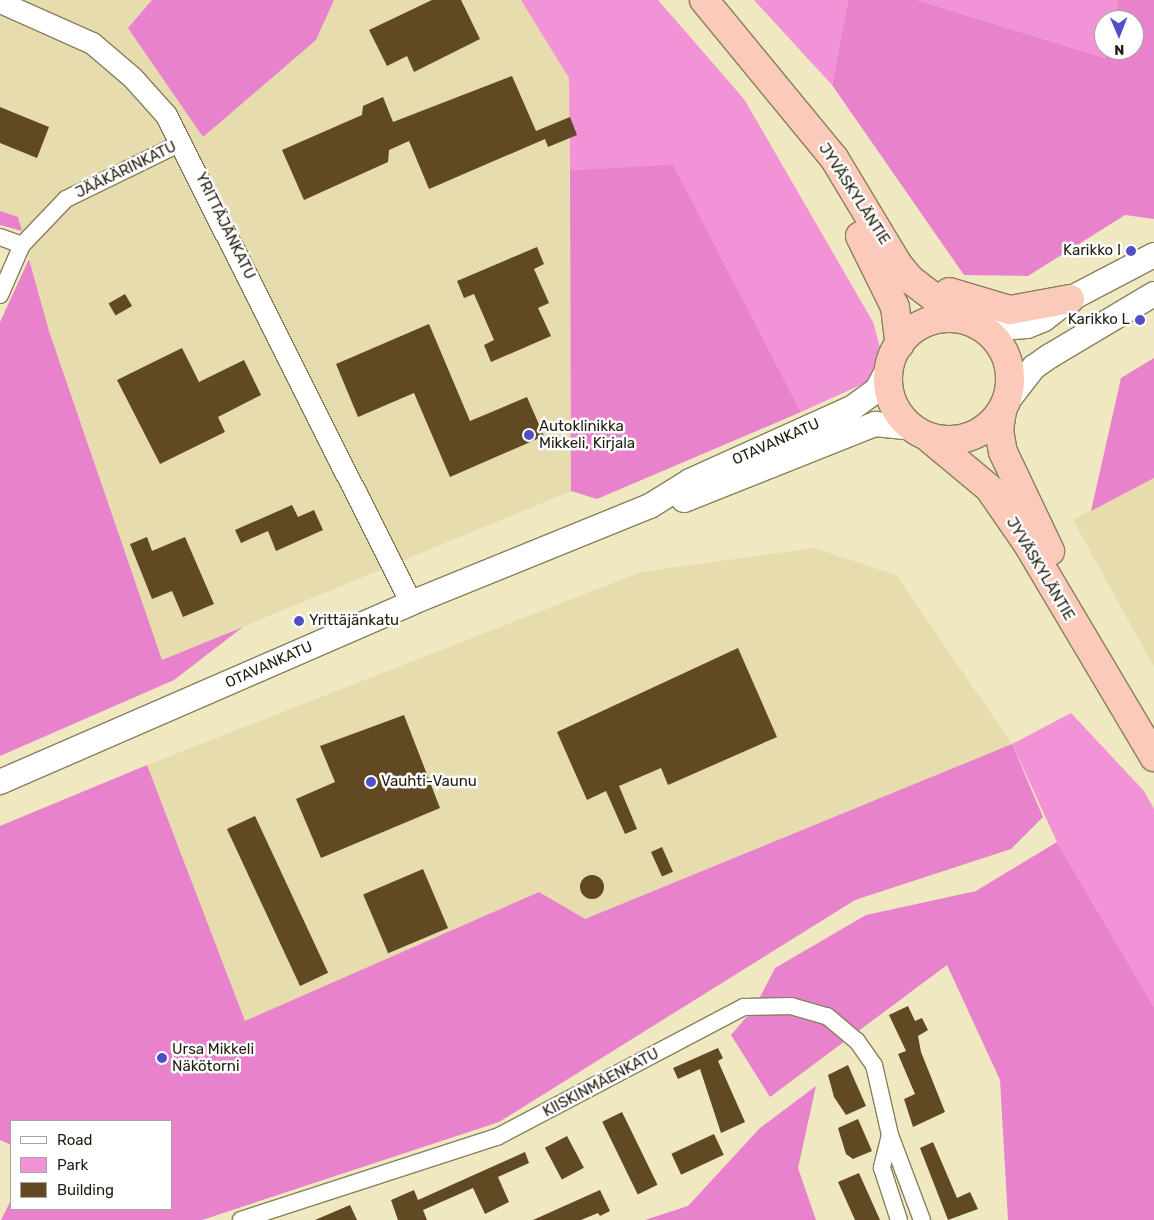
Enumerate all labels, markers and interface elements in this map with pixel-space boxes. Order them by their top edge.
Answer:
north arrow [1094,10,1144,60]
text: N [1114,41,1124,58]
street label: JÄÄKÄRINKATU [73,138,179,202]
street label: JYVÄSKYLÄNTIE [815,140,893,248]
street label: YRITTÄJÄNKATU [191,170,259,282]
place label: Karikko I [1063,242,1121,260]
marker: Karikko I [1125,245,1137,257]
place label: Karikko L [1068,311,1130,329]
marker: Karikko L [1134,314,1146,326]
street label: OTAVANKATU [730,415,822,469]
place label: Autoklinikka Mikkeli, Kirjala [539,417,635,452]
marker: Autoklinikka Mikkeli, Kirjala [523,429,535,441]
street label: JYVÄSKYLÄNTIE [1002,514,1078,624]
place label: Yrittäjänkatu [309,612,399,630]
marker: Yrittäjänkatu [293,615,305,627]
street label: OTAVANKATU [223,638,315,692]
place label: Vauhti-Vaunu [381,773,477,791]
marker: Vauhti-Vaunu [365,776,377,788]
place label: Ursa Mikkeli Näkötorni [172,1040,254,1075]
street label: KIISKINMÄENKATU [540,1045,662,1121]
marker: Ursa Mikkeli Näkötorni [156,1052,168,1064]
legend [10,1120,172,1210]
text: Road [57,1131,93,1149]
text: Park [57,1156,88,1174]
text: Building [57,1181,114,1199]

